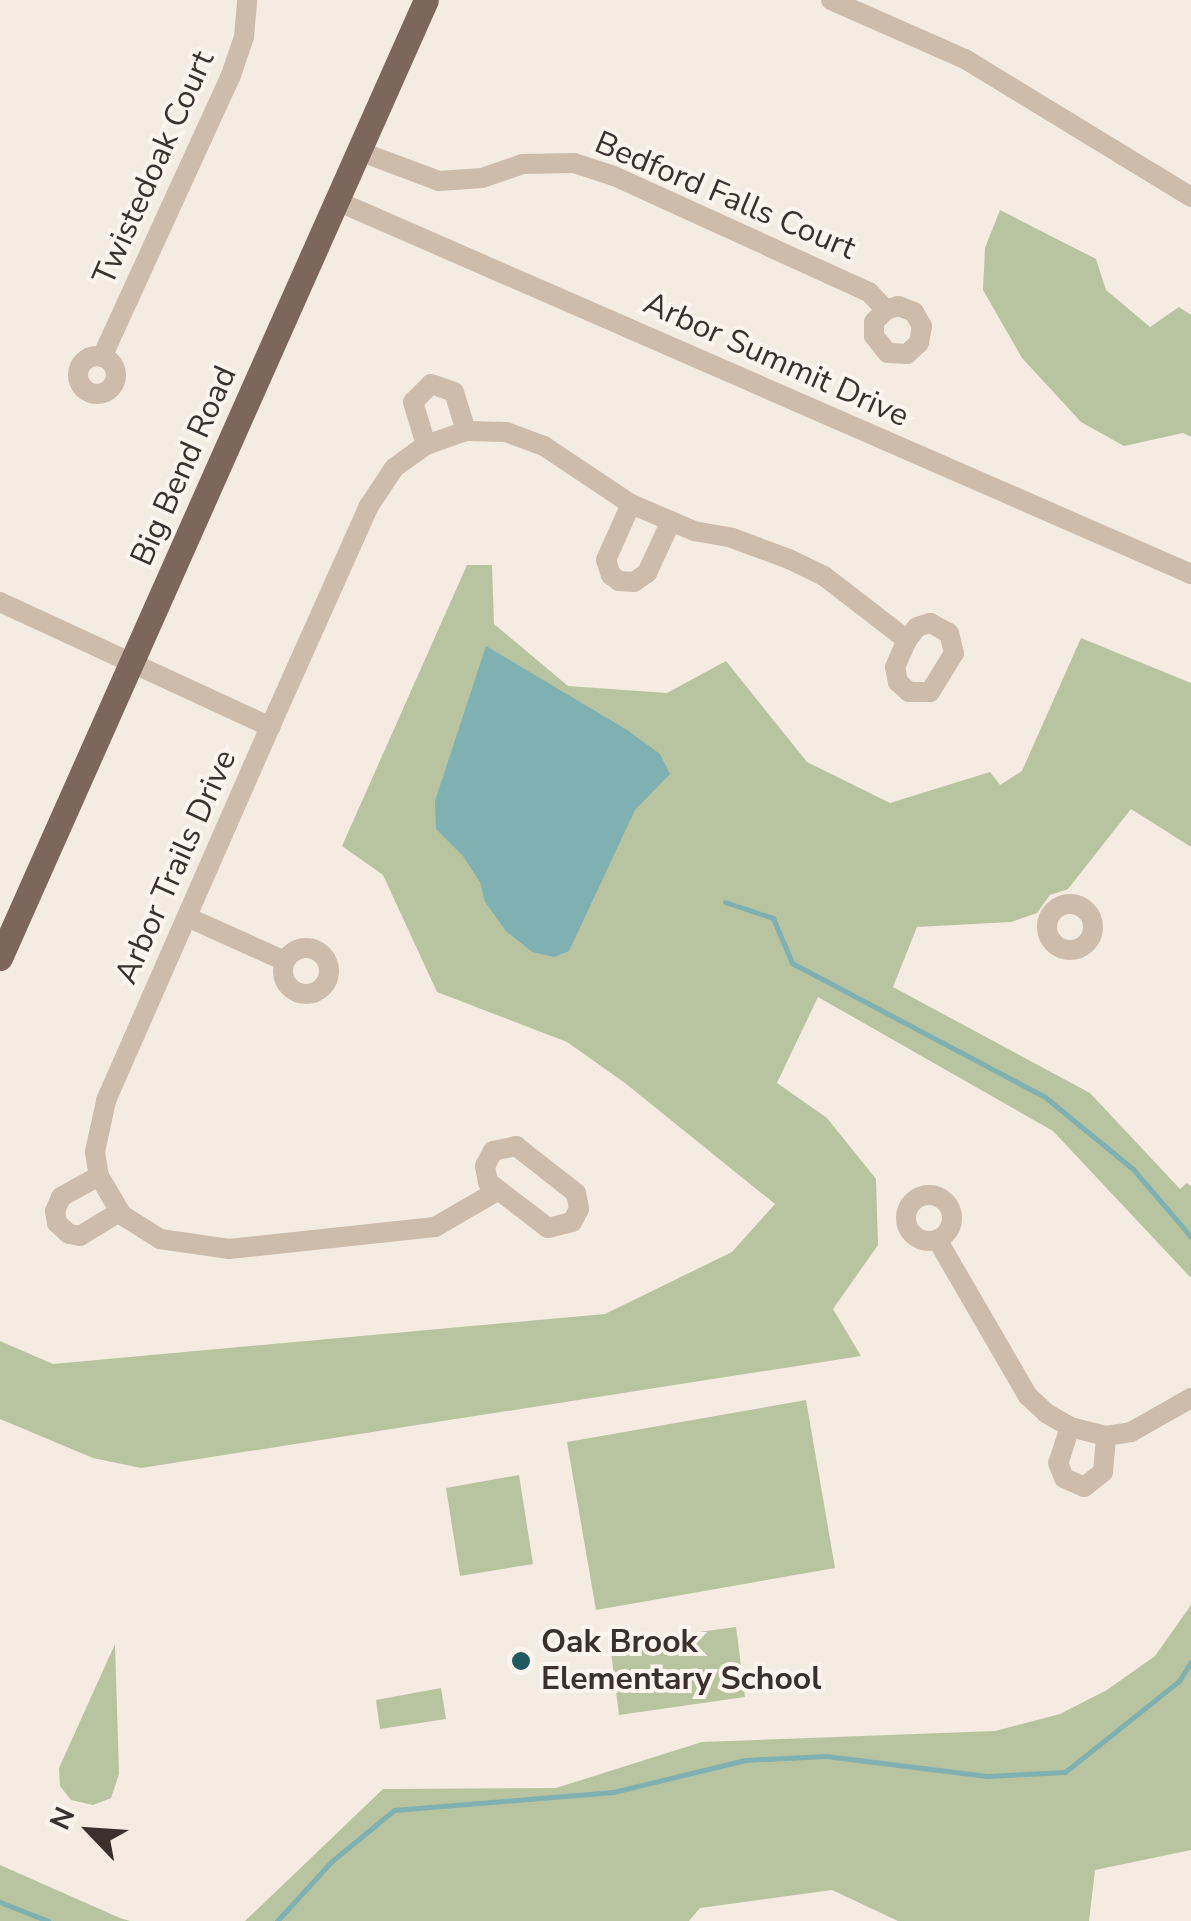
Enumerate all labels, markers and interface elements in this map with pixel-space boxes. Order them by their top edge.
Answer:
street label: Twistedoak Court [85,45,223,291]
street label: Bedford Falls Court [589,124,861,268]
street label: Arbor Summit Drive [638,284,914,436]
street label: Big Bend Road [123,360,245,572]
street label: Arbor Trails Drive [107,744,245,990]
place label: Oak Brook Elementary School [541,1624,821,1699]
marker: Oak Brook Elementary School [510,1650,532,1672]
north arrow [40,1781,140,1881]
text: N [41,1801,84,1836]

